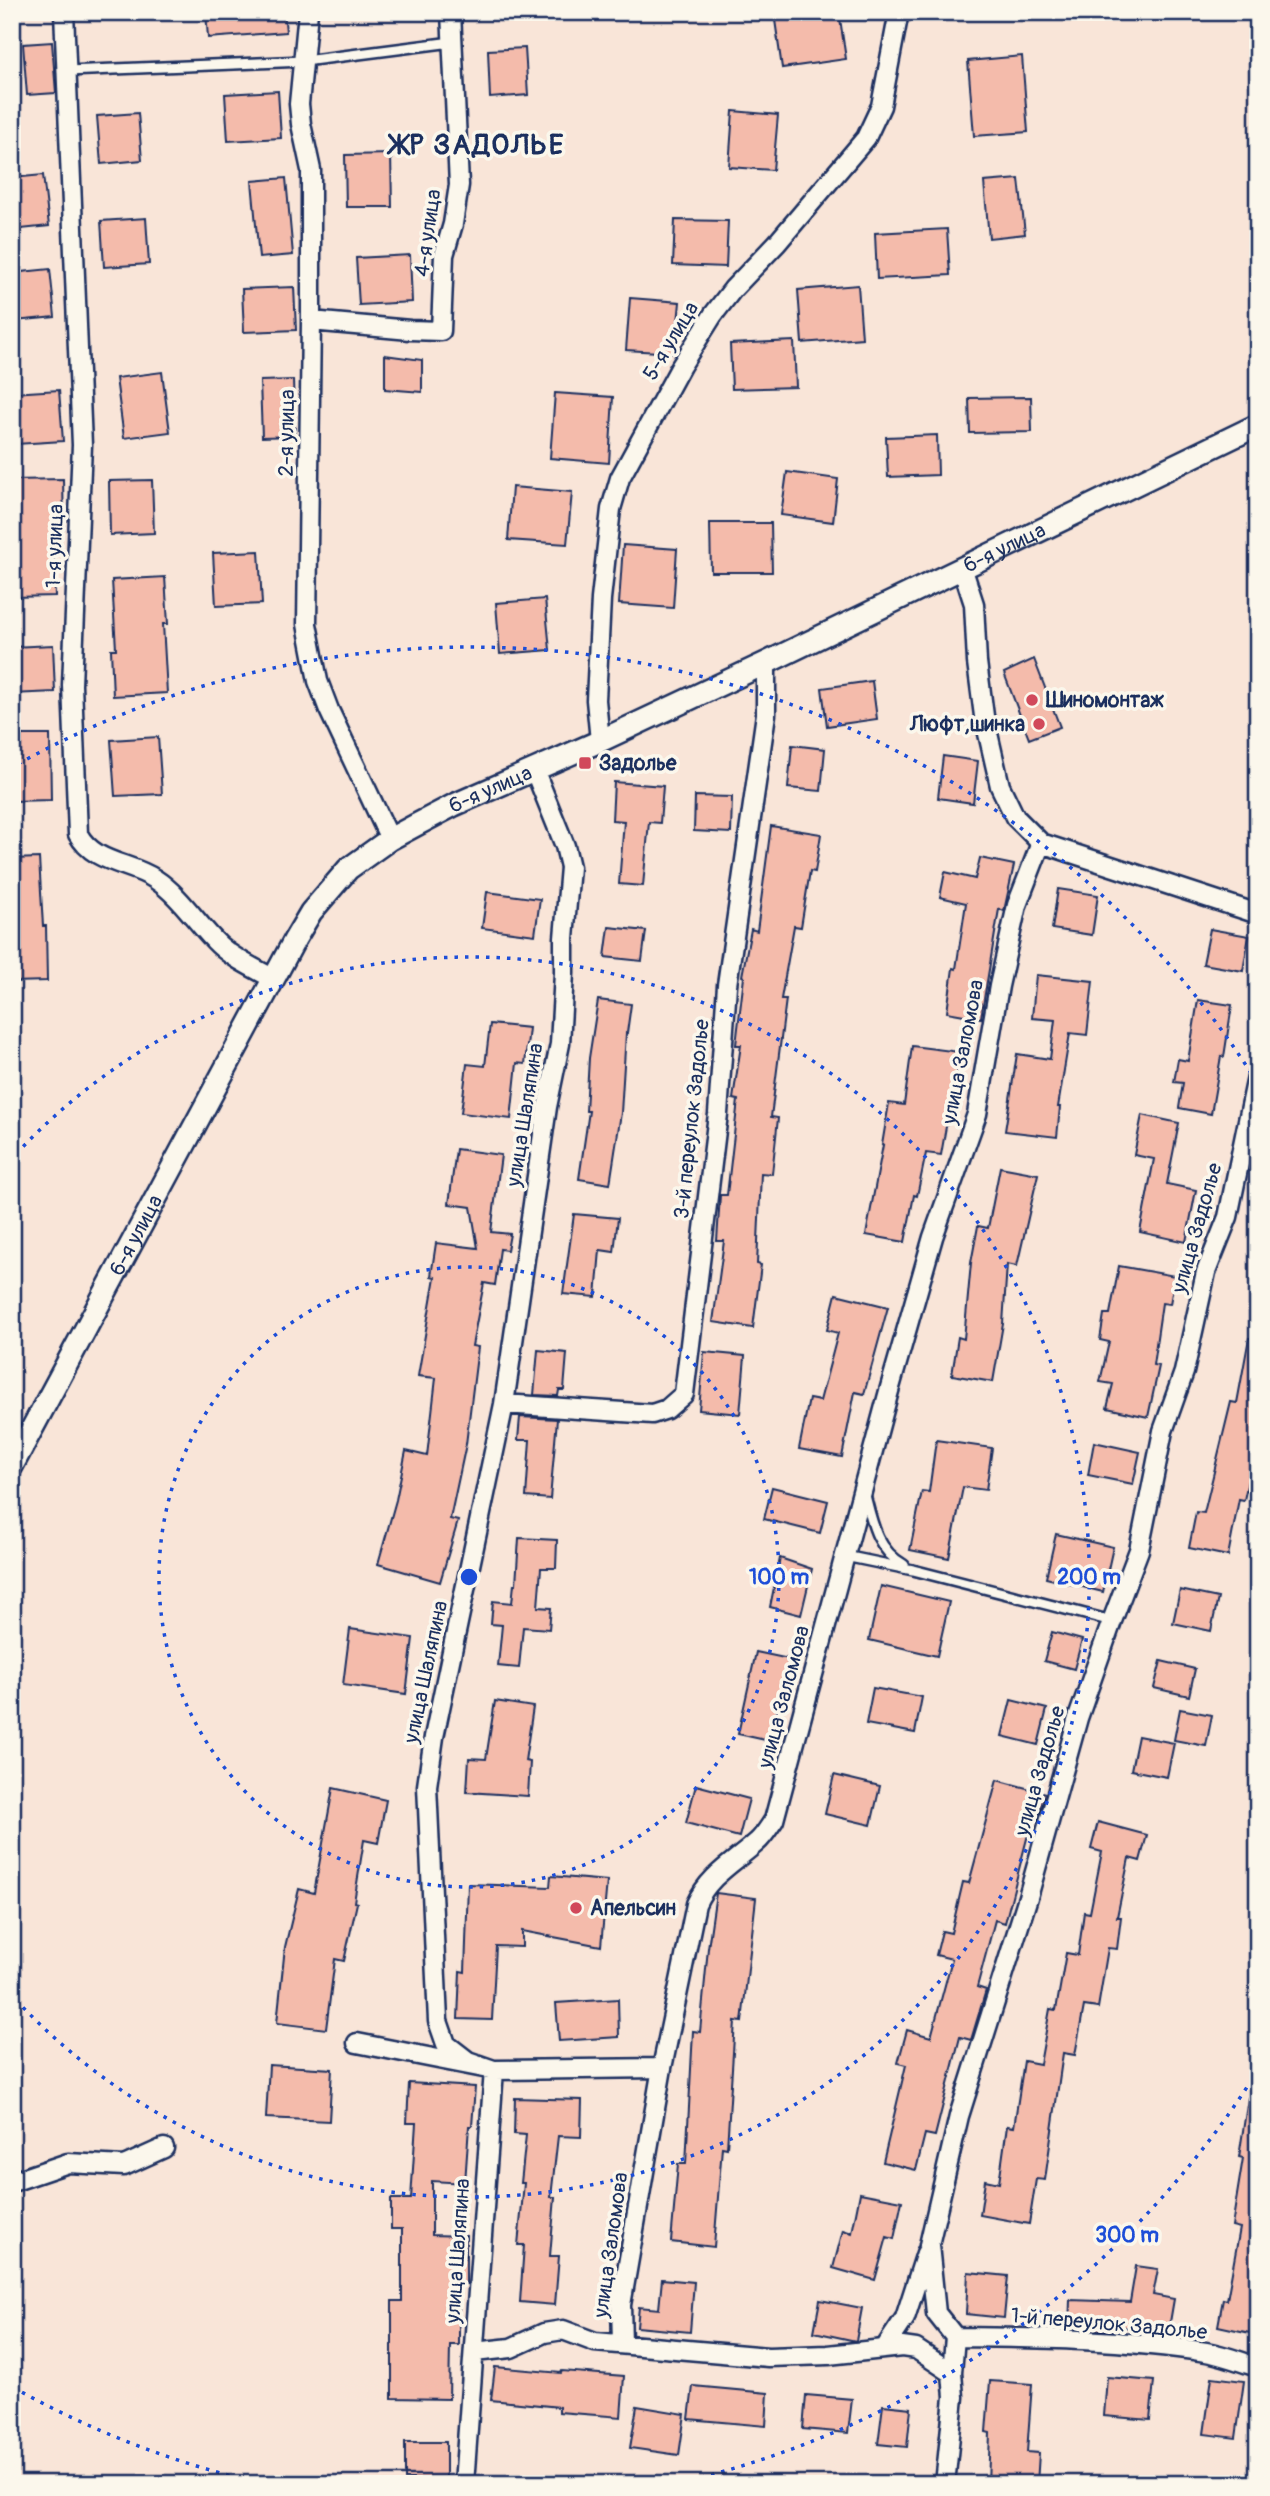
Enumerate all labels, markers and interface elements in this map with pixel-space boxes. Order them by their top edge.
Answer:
district label: ЖР ЗАДОЛЬЕ [386,128,565,163]
street label: 4-я улица [409,188,447,278]
street label: 5-я улица [637,297,705,385]
street label: 2-я улица [273,389,301,477]
street label: 1-я улица [40,504,70,588]
street label: 6-я улица [959,516,1050,579]
place label: Шиномонтаж [1045,687,1164,714]
marker: Шиномонтаж [1024,692,1040,708]
place label: Люфт,шинка [909,711,1025,738]
marker: Люфт,шинка [1031,716,1047,732]
place label: Задолье [599,750,677,777]
marker: Задолье [577,755,593,771]
street label: 6-я улица [445,759,536,819]
street label: улица Заломова [936,977,990,1128]
street label: 3-й переулок Задолье [668,1017,716,1220]
street label: улица Шаляпина [500,1041,550,1190]
street label: улица Задолье [1165,1159,1229,1297]
street label: 6-я улица [103,1190,169,1280]
text: 100 m [749,1564,809,1591]
text: 200 m [1057,1564,1121,1591]
centre of rings [457,1565,481,1589]
street label: улица Шаляпина [398,1598,454,1747]
street label: улица Заломова [752,1623,816,1772]
street label: улица Задолье [1008,1702,1072,1840]
place label: Апельсин [590,1895,676,1922]
marker: Апельсин [568,1900,584,1916]
street label: улица Заломова [587,2170,635,2321]
street label: улица Шаляпина [439,2178,477,2325]
text: 300 m [1095,2222,1159,2249]
street label: 1-й переулок Задолье [1010,2302,1209,2346]

